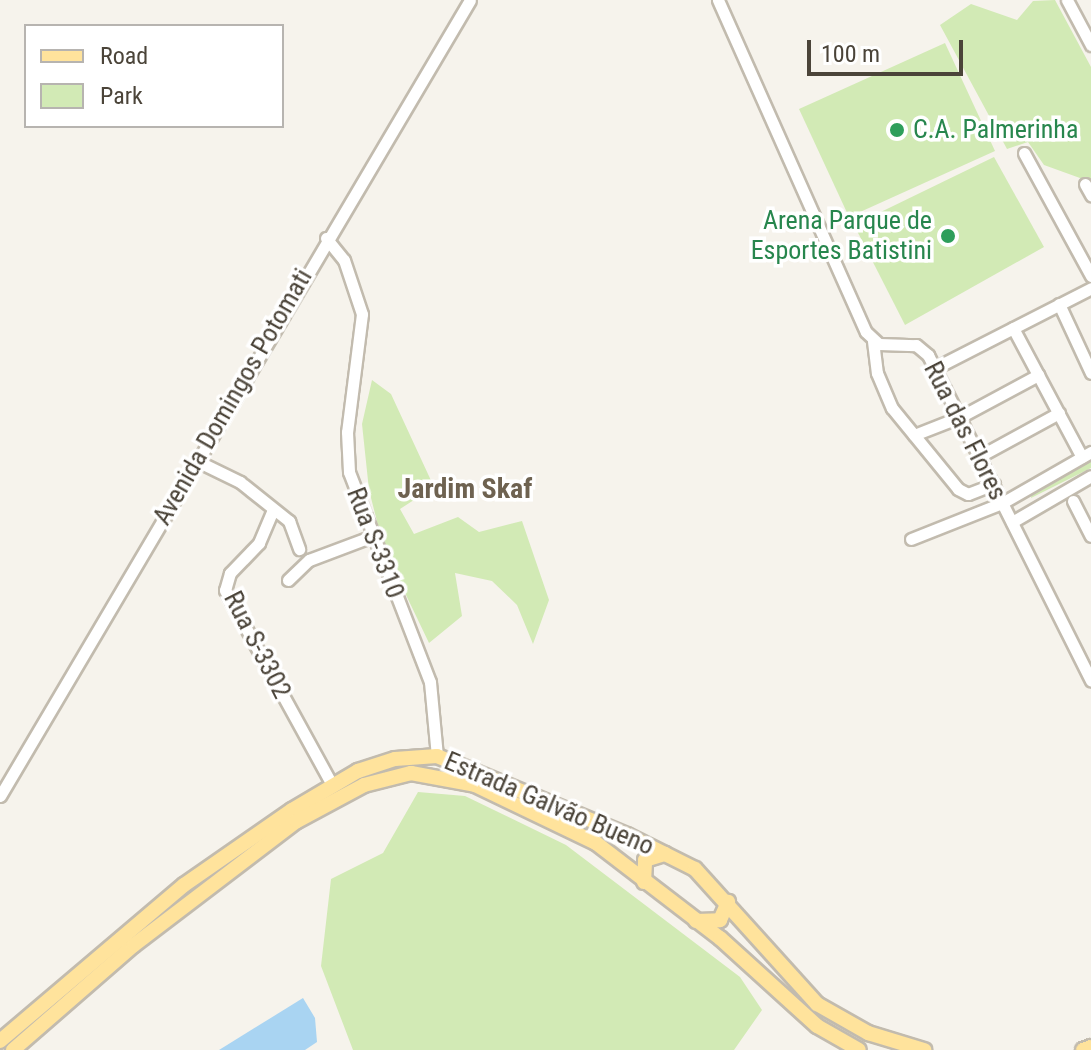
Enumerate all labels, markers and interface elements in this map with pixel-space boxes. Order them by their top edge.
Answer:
legend [24,24,284,128]
scale bar [811,24,967,74]
text: 100 m [821,40,880,68]
text: Road [100,42,148,70]
text: Park [100,82,143,110]
place label: C.A. Palmerinha [913,114,1078,146]
marker: C.A. Palmerinha [888,121,906,139]
place label: Arena Parque de Esportes Batistini [751,205,932,266]
marker: Arena Parque de Esportes Batistini [939,227,957,245]
street label: Avenida Domingos Potomati [147,263,319,531]
street label: Rua das Flores [917,357,1013,505]
district label: Jardim Skaf [398,472,532,506]
street label: Rua S-3310 [340,483,410,603]
street label: Rua S-3302 [217,586,297,704]
street label: Estrada Galvão Bueno [440,746,658,862]

